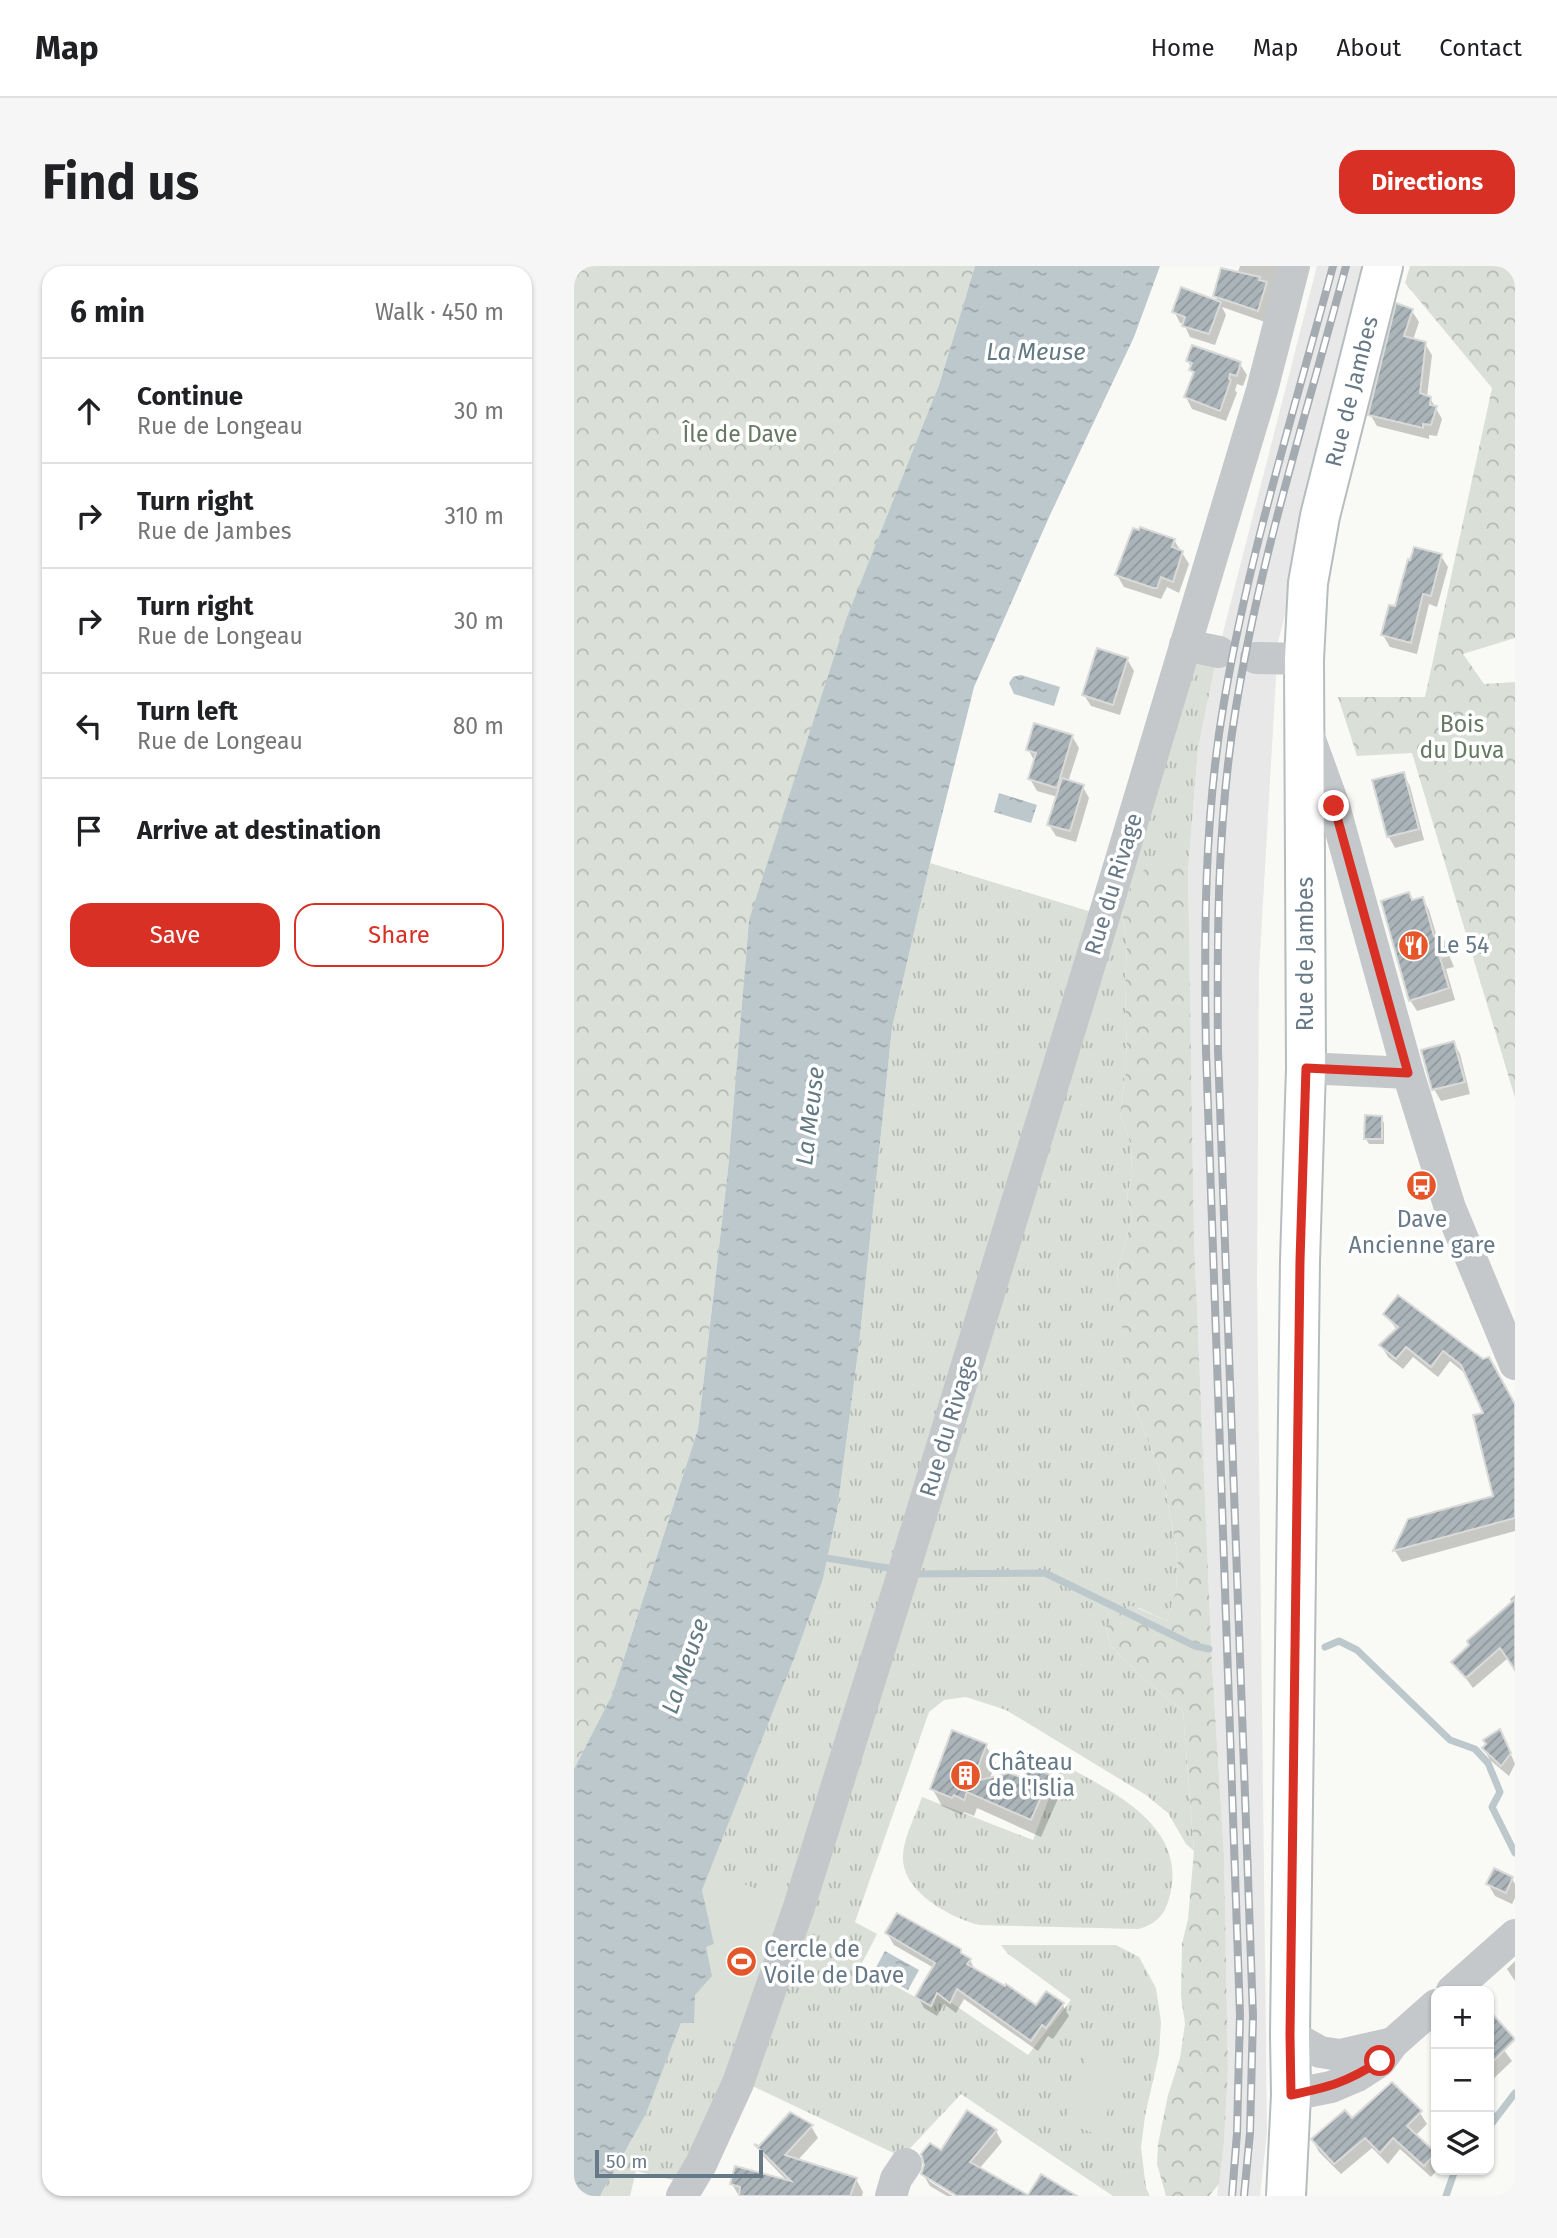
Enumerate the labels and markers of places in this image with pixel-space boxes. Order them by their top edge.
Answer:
restaurant icon: Le 54 [1396,928,1430,962]
place label: Le 54 [1436,931,1489,959]
bus stop icon: Dave Ancienne gare [1405,1168,1439,1202]
place label: Dave Ancienne gare [1348,1205,1496,1259]
place label: Château de l'Islia [988,1748,1075,1802]
building icon: Château de l'Islia [948,1758,982,1792]
place label: Cercle de Voile de Dave [764,1935,904,1989]
sports icon: Cercle de Voile de Dave [724,1945,758,1979]

